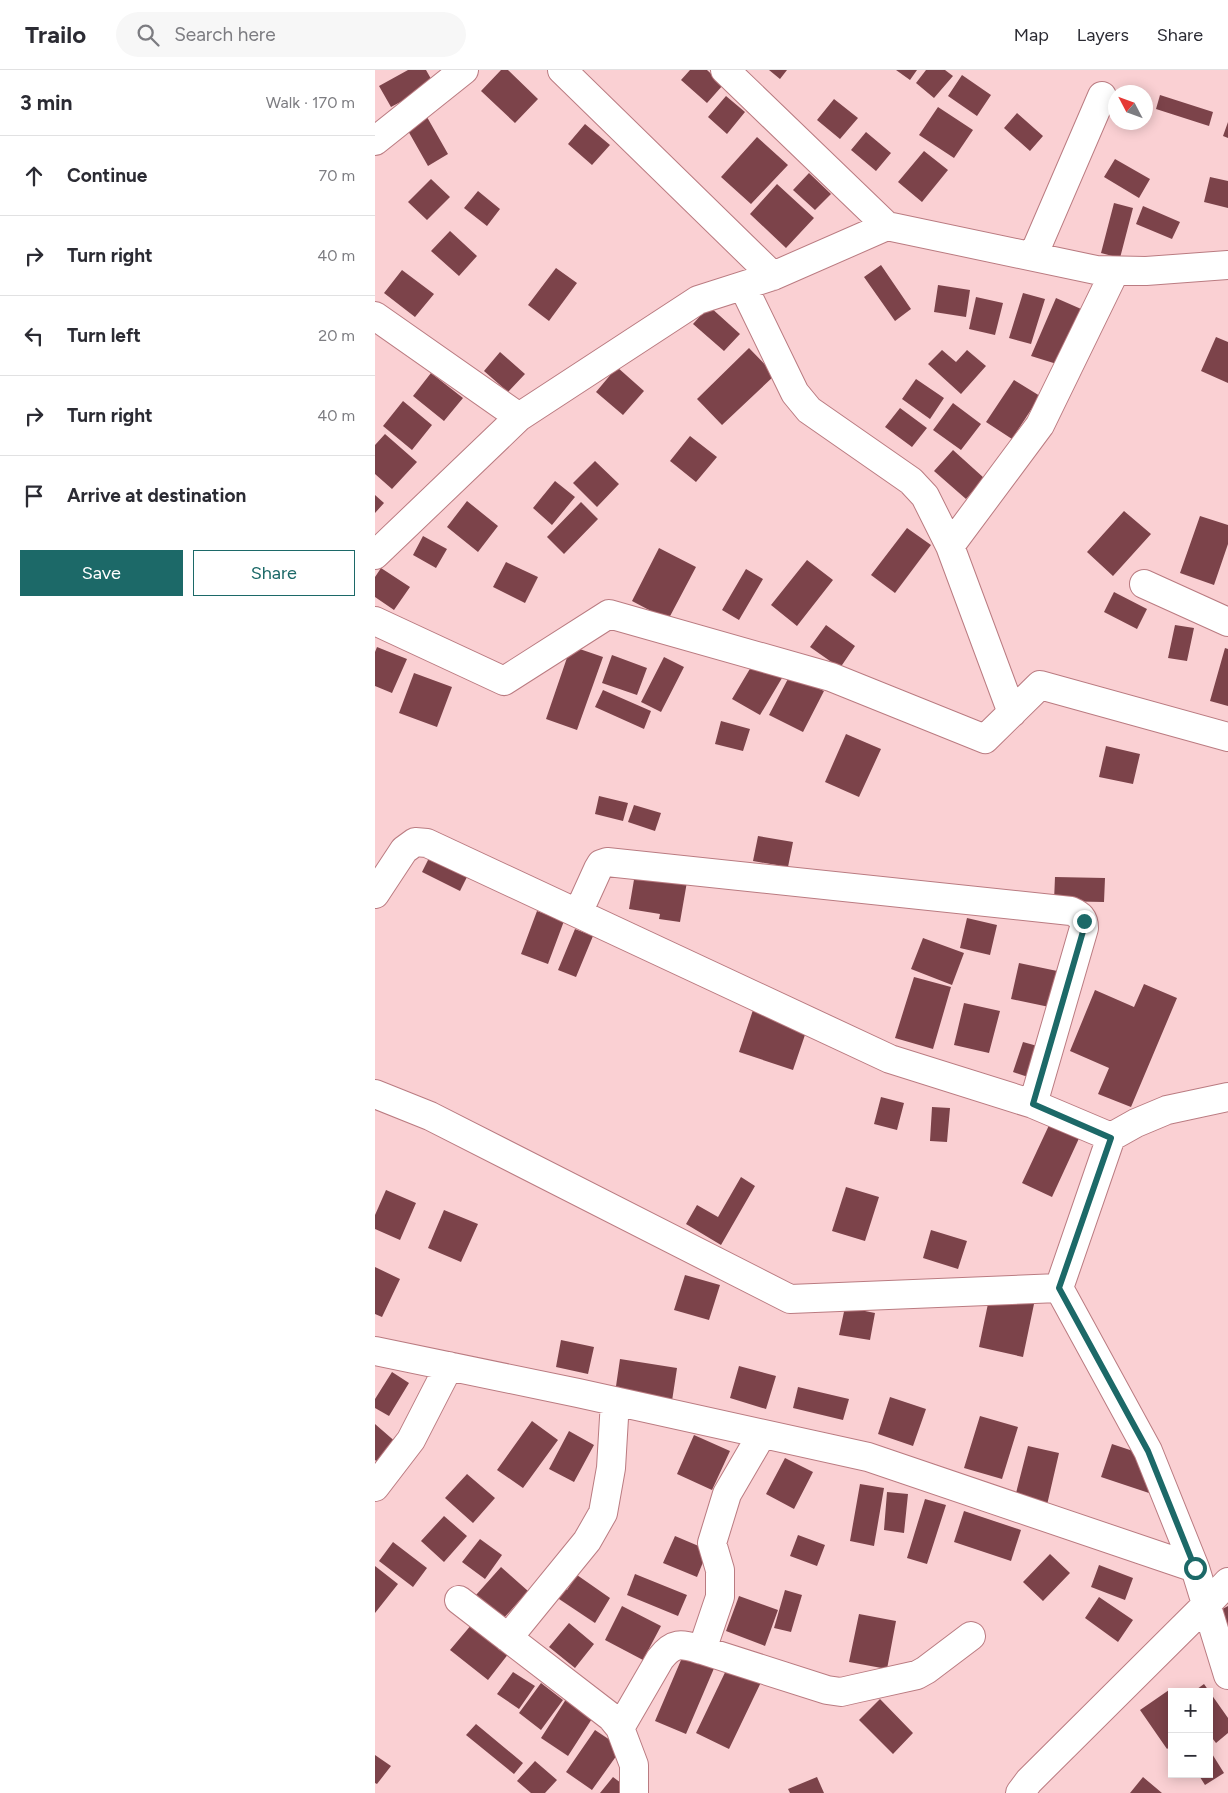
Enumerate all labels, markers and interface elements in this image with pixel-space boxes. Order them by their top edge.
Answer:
search box [116,12,466,57]
text: Trailo [25,20,86,49]
icon: search [134,21,162,49]
text: Search here [174,23,276,46]
text: Map [1014,24,1049,46]
text: Layers [1077,24,1129,46]
text: Share [1157,24,1203,46]
north arrow [1108,85,1153,130]
text: 3 min [20,90,72,115]
text: Walk · 170 m [266,93,355,112]
icon: ahead [20,162,48,190]
text: Continue [67,164,147,187]
text: 70 m [319,166,355,185]
icon: right [20,242,48,270]
text: Turn right [67,244,153,267]
text: 40 m [317,246,355,265]
icon: left [20,322,48,350]
text: Turn left [67,324,141,347]
text: 20 m [318,326,355,345]
icon: right [20,402,48,430]
text: Turn right [67,404,153,427]
text: 40 m [317,406,355,425]
icon: arrive [20,482,48,510]
text: Arrive at destination [67,484,246,507]
button: Save [20,550,183,596]
button: Share [193,550,355,596]
route end [1073,910,1096,933]
route start [1184,1557,1207,1580]
map controls [1168,1688,1213,1778]
button: + [1168,1688,1213,1733]
button: − [1168,1733,1213,1778]

